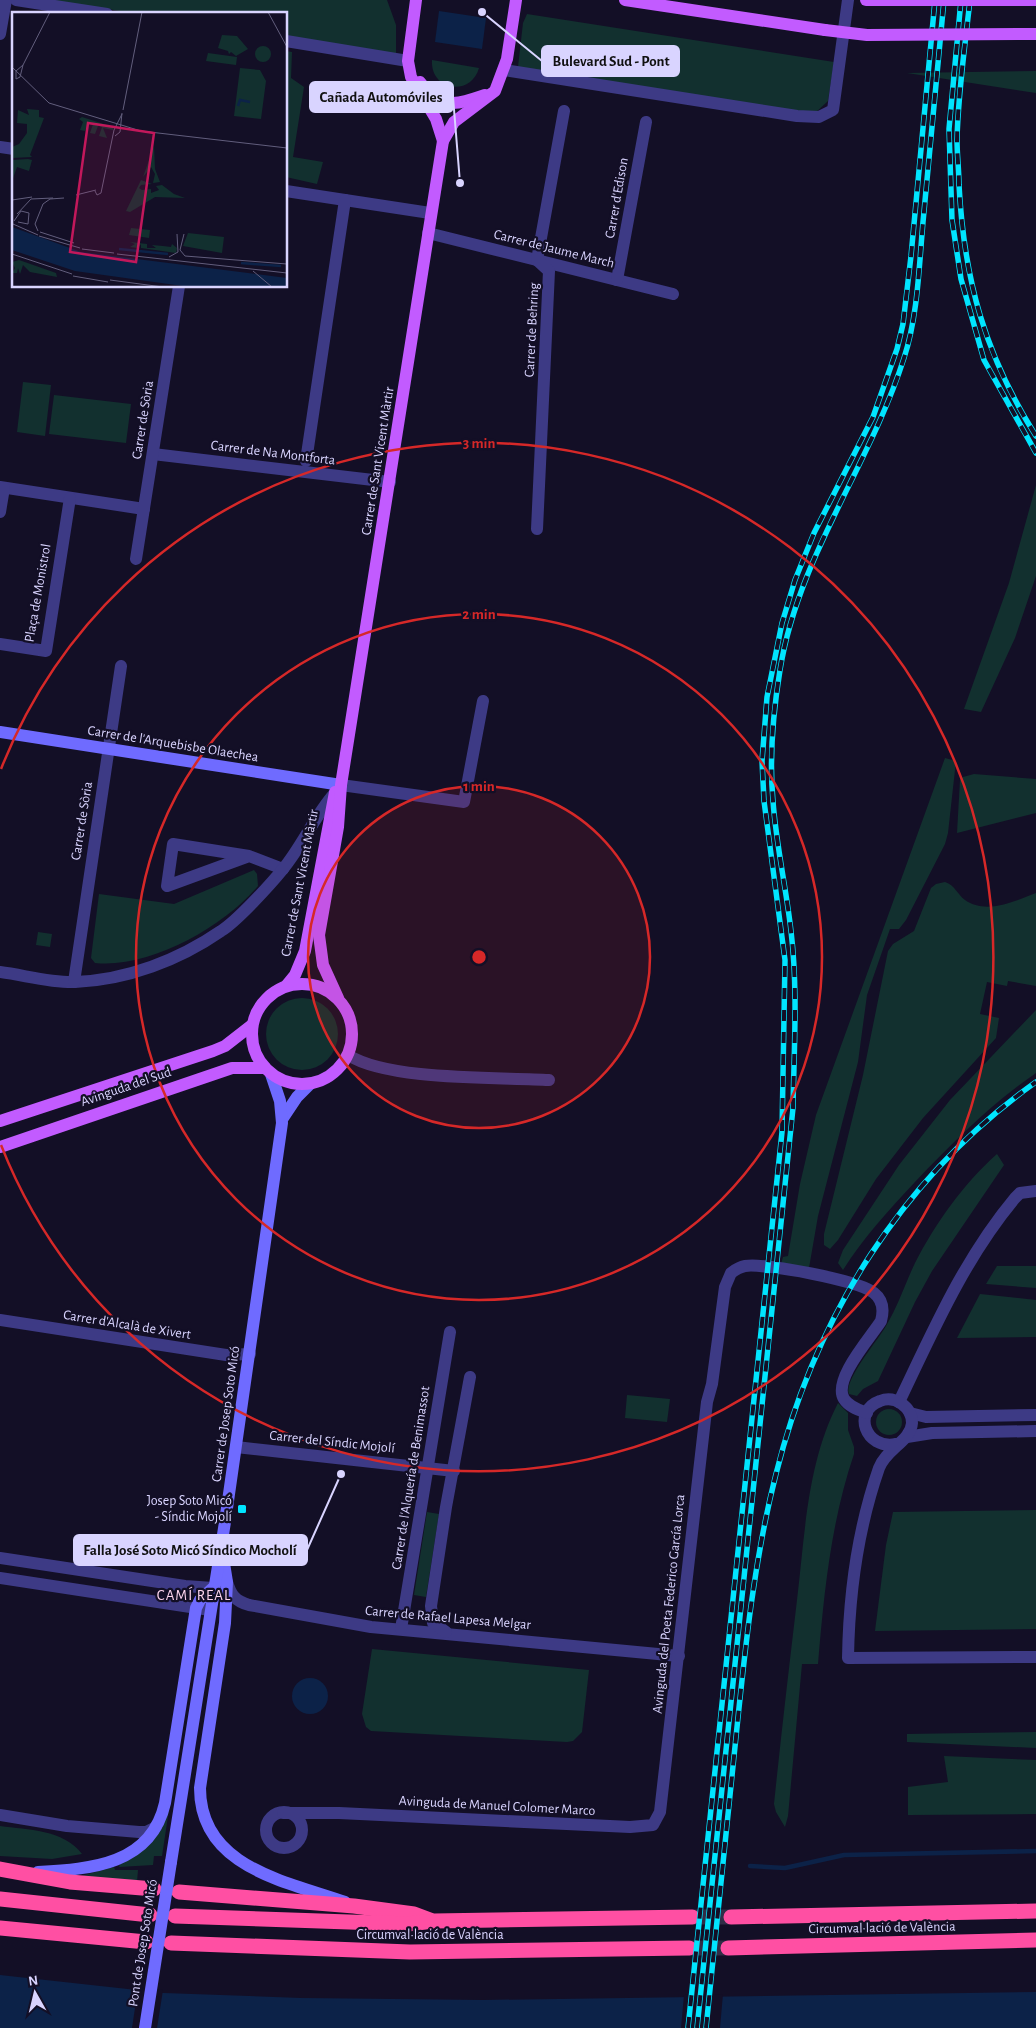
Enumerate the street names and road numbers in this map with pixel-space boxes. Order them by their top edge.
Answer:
street label: Carrer d'Edison [603,157,631,239]
street label: Carrer de Jaume March [492,227,616,271]
street label: Carrer de Behring [523,282,541,378]
street label: Carrer de Sòria [130,379,156,460]
street label: Carrer de Sant Vicent Màrtir [359,385,397,536]
street label: Carrer de Na Montforta [210,438,337,468]
street label: Plaça de Monistrol [22,543,54,643]
street label: Carrer de l'Arquebisbe Olaechea [87,724,260,764]
street label: Carrer de Sòria [69,780,95,861]
street label: Carrer de Sant Vicent Màrtir [279,808,321,958]
street label: Avinguda del Sud [79,1065,173,1109]
street label: Carrer d'Alcalà de Xivert [62,1308,192,1342]
street label: Carrer de Josep Soto Micó [210,1345,243,1483]
street label: Carrer de l'Alquería de Benimassot [390,1385,433,1571]
street label: Carrer del Síndic Mojolí [269,1428,396,1456]
street label: Avinguda del Poeta Federico García Lorca [651,1493,688,1714]
street label: Carrer de Rafael Lapesa Melgar [364,1604,532,1632]
street label: Avinguda de Manuel Colomer Marco [398,1794,596,1818]
street label: Pont de Josep Soto Micó [126,1878,160,2008]
street label: Circumval·lació de València [808,1920,956,1936]
street label: Circumval·lació de València [356,1928,504,1942]

